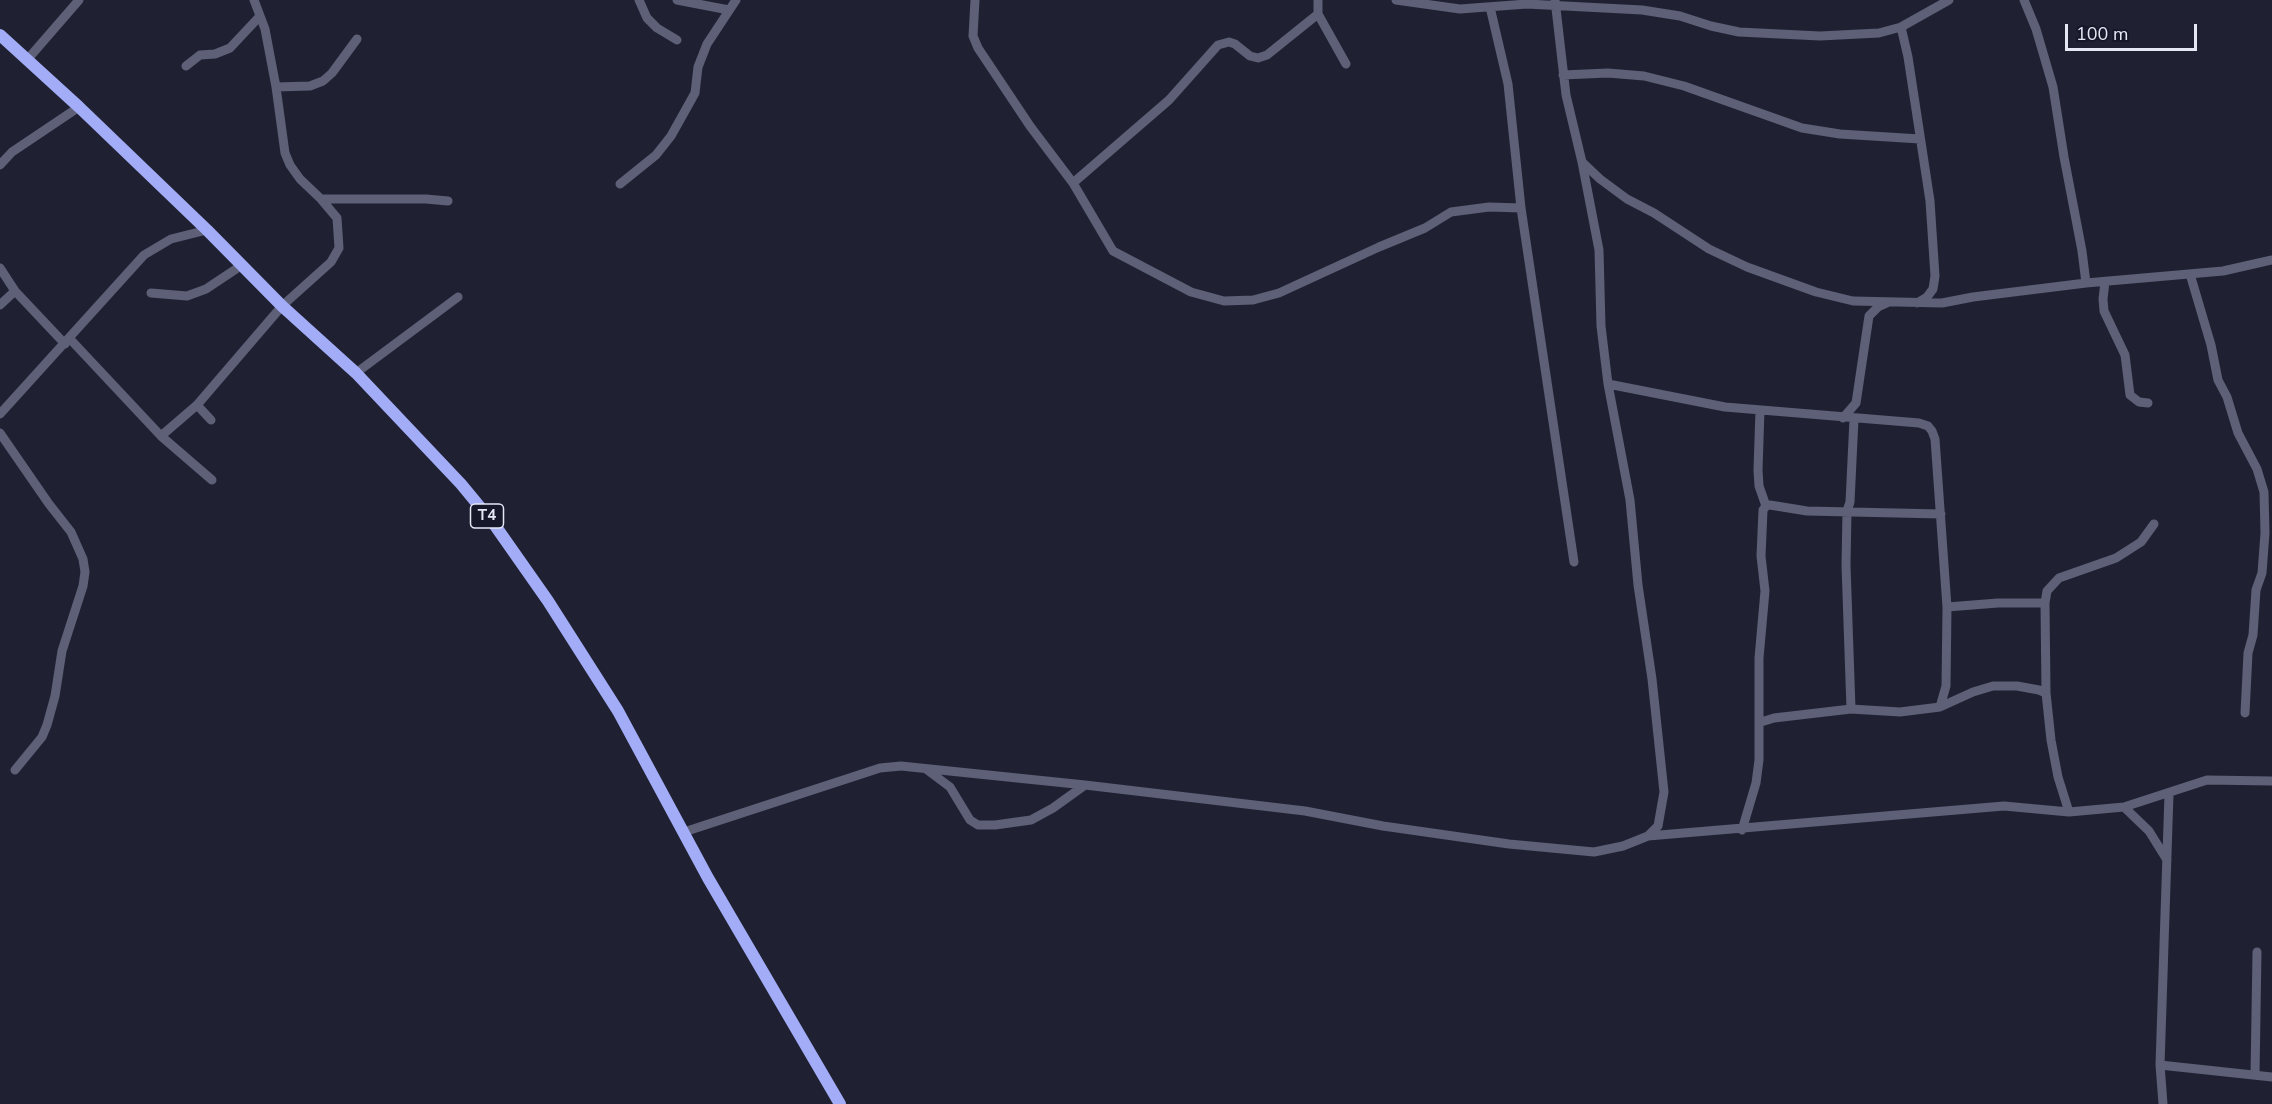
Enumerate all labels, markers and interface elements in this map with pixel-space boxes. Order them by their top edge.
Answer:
scale bar [2068,12,2200,50]
text: 100 m [2076,22,2128,46]
road number: T4 [470,504,504,528]

